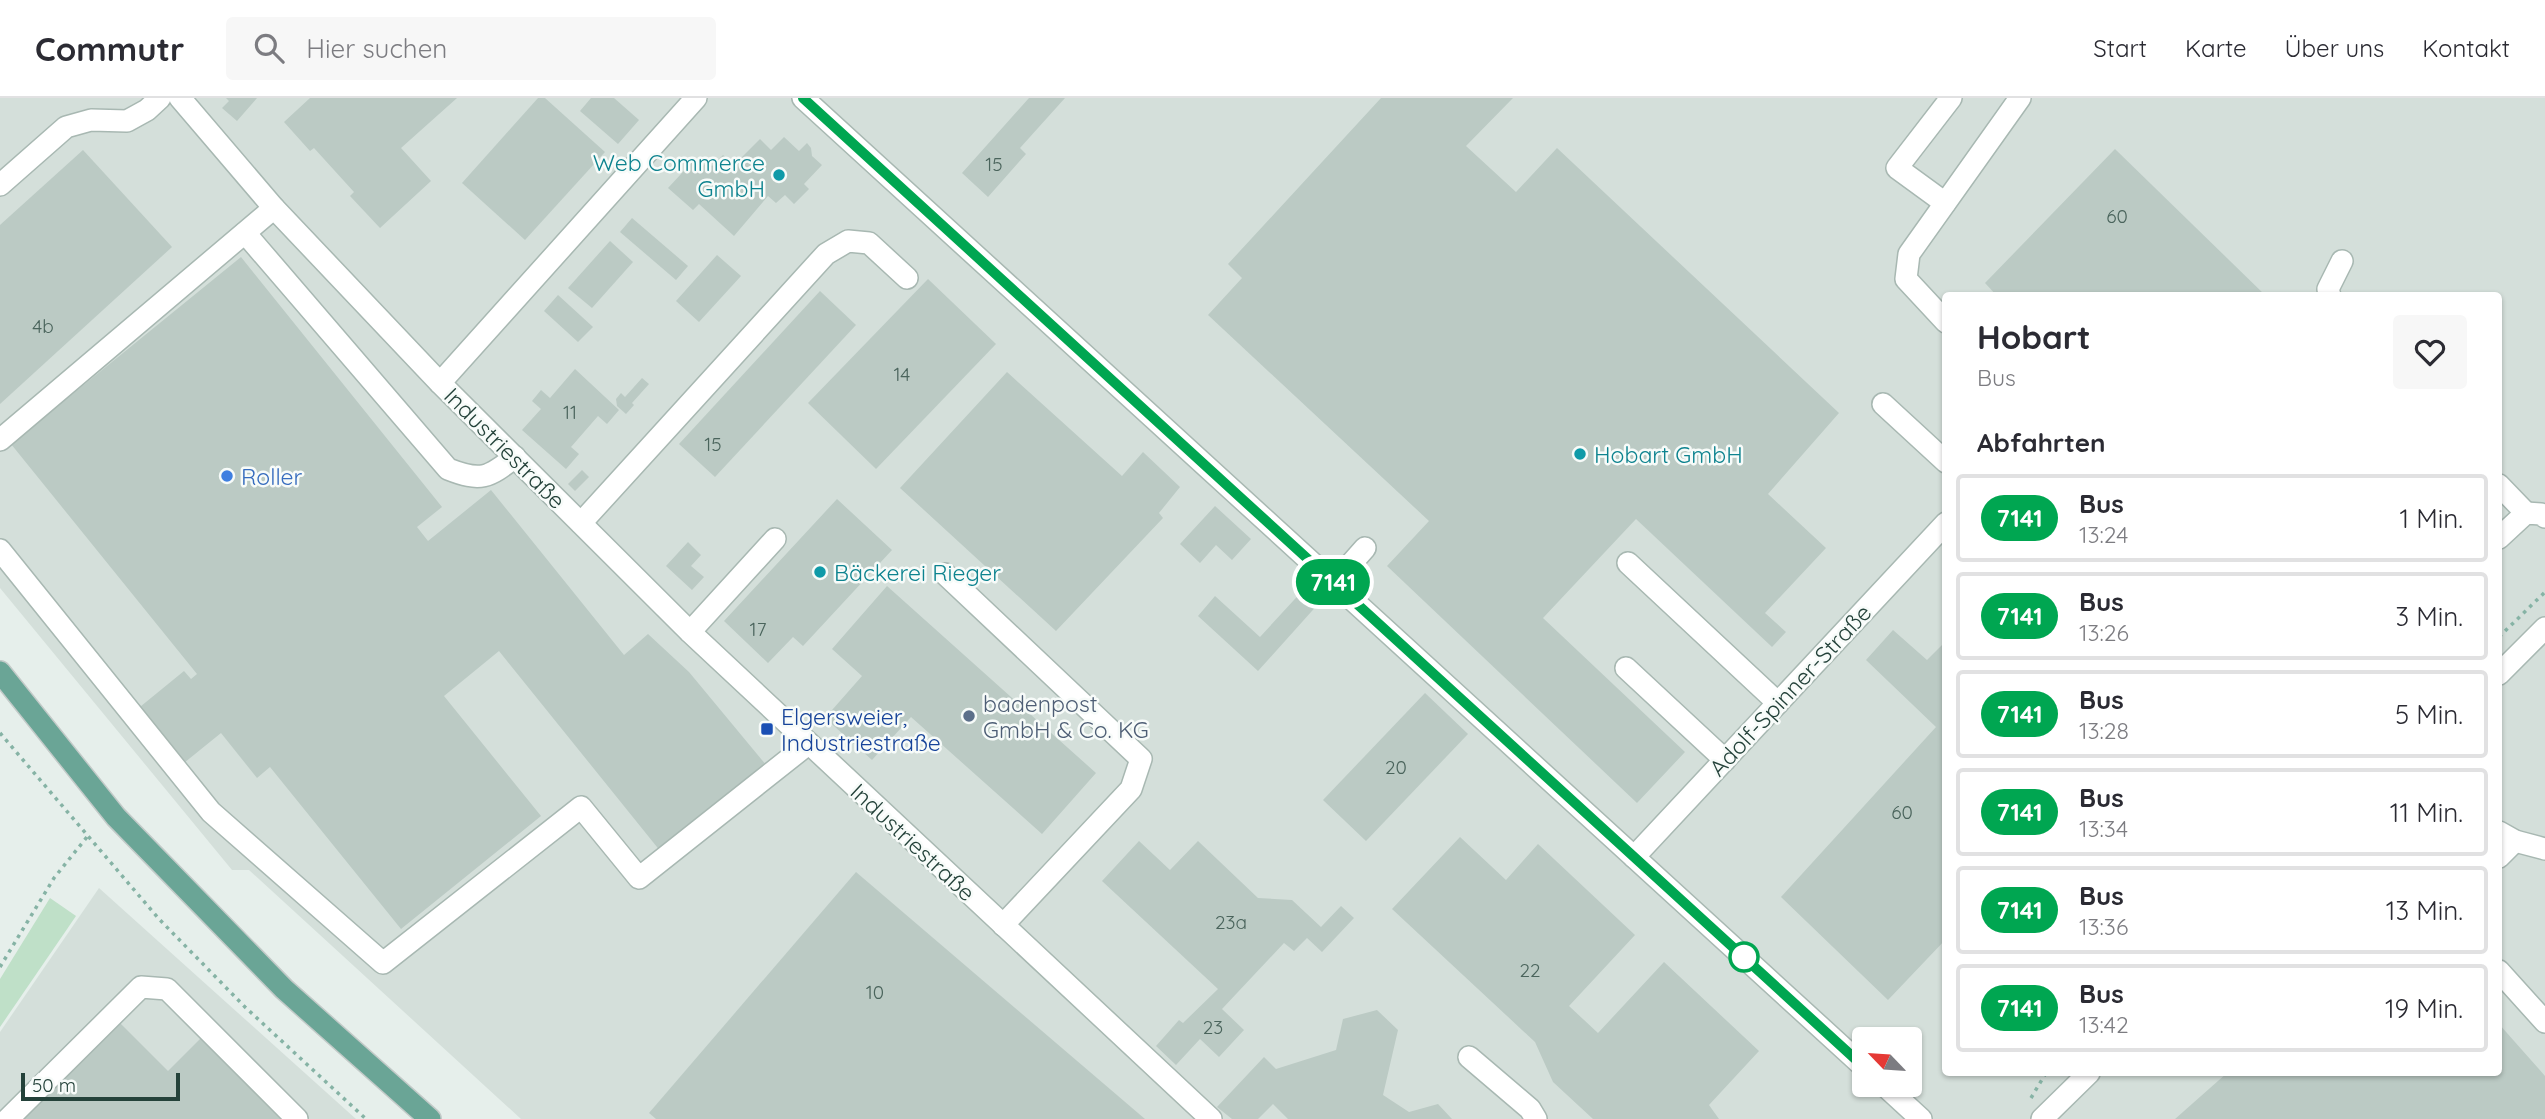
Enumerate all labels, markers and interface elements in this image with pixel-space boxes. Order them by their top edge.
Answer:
search box [226,17,716,80]
text: Commutr [35,28,184,69]
icon: search [250,29,288,67]
text: Hier suchen [306,32,447,65]
text: Start [2093,33,2147,63]
text: Karte [2185,33,2246,63]
text: Über uns [2284,33,2384,63]
text: Kontakt [2422,33,2510,63]
place label: Web Commerce GmbH [593,148,765,203]
house number: 15 [985,152,1003,176]
marker: Web Commerce GmbH [771,167,787,183]
house number: 60 [2106,204,2128,228]
house number: 4b [32,314,54,338]
button: heart [2393,315,2467,389]
text: Hobart [1977,316,2091,357]
house number: 14 [894,362,910,386]
text: Bus [1977,363,2016,392]
street label: Industriestraße [438,381,572,515]
house number: 11 [563,400,577,424]
text: Abfahrten [1977,426,2106,459]
house number: 15 [704,432,722,456]
place label: Hobart GmbH [1594,440,1743,469]
marker: Hobart GmbH [1572,446,1588,462]
place label: Roller [241,462,303,491]
marker: Roller [219,468,235,484]
text: Bus [2079,487,2124,520]
text: 1 Min. [2399,502,2463,535]
text: 7141 [1996,503,2043,533]
text: 13:24 [2079,520,2128,549]
place label: Bäckerei Rieger [834,558,1001,587]
line badge: 7141 [1284,559,1382,605]
marker: Bäckerei Rieger [812,564,828,580]
text: 7141 [1310,567,1356,597]
text: Bus [2079,585,2124,618]
street label: Adolf-Spinner-Straße [1703,598,1877,782]
text: 3 Min. [2395,600,2463,633]
text: 7141 [1996,601,2043,631]
house number: 17 [750,617,767,641]
text: 13:26 [2079,618,2129,647]
text: Bus [2079,683,2124,716]
place label: badenpost GmbH & Co. KG [983,689,1149,744]
text: 5 Min. [2395,698,2463,731]
text: 7141 [1996,699,2043,729]
place label: Elgersweier, Industriestraße [781,702,941,757]
marker: badenpost GmbH & Co. KG [961,708,977,724]
text: 13:28 [2079,716,2129,745]
marker: Elgersweier, Industriestraße [759,721,775,737]
house number: 20 [1385,755,1407,779]
street label: Industriestraße [845,777,981,907]
text: Bus [2079,781,2124,814]
text: 11 Min. [2390,796,2463,829]
text: 7141 [1996,797,2043,827]
house number: 60 [1891,800,1913,824]
text: 13:34 [2079,814,2128,843]
text: Bus [2079,879,2124,912]
text: 13 Min. [2386,894,2463,927]
text: 7141 [1996,895,2043,925]
house number: 23a [1215,910,1247,934]
text: 13:36 [2079,912,2128,941]
unlabelled marker [1729,942,1759,972]
house number: 22 [1519,958,1541,982]
text: Bus [2079,977,2124,1010]
house number: 10 [866,980,884,1004]
text: 19 Min. [2385,992,2463,1025]
text: 7141 [1996,993,2043,1023]
text: 13:42 [2079,1010,2129,1039]
house number: 23 [1203,1015,1223,1039]
north arrow [1852,1027,1922,1097]
map controls [1852,1027,1922,1097]
scale bar [21,1070,180,1102]
text: 50 m [32,1073,76,1097]

